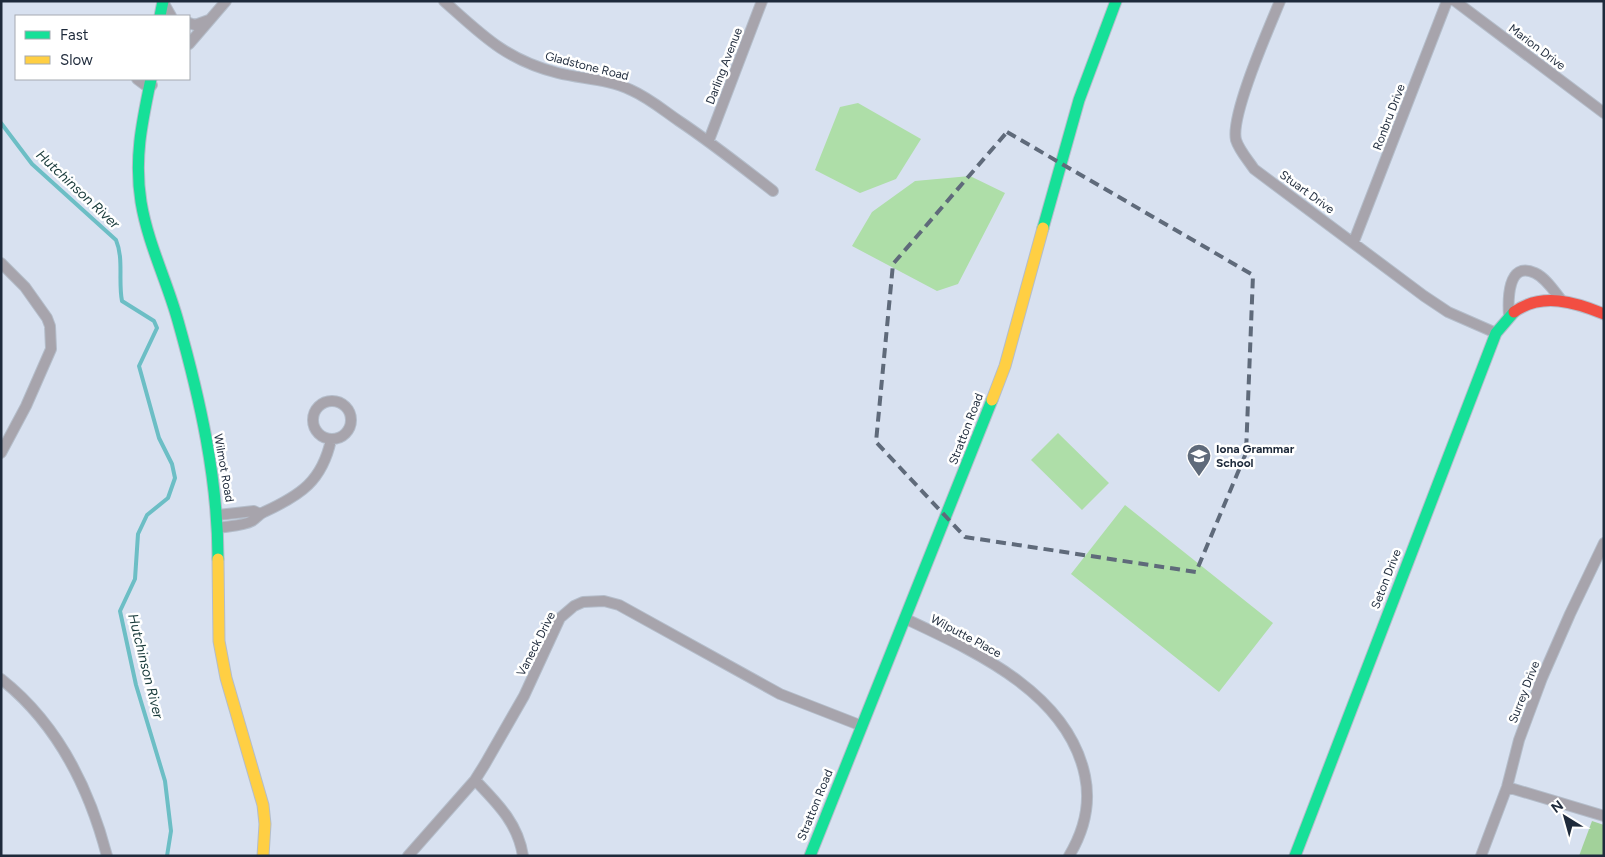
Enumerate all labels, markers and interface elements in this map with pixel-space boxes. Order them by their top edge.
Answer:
legend [15,15,190,80]
street label: Marion Drive [1506,21,1569,73]
street label: Darling Avenue [703,25,745,106]
text: Fast [60,26,89,44]
street label: Gladstone Road [544,49,630,83]
text: Slow [60,51,93,69]
street label: Ronbru Drive [1370,82,1408,152]
water label: Hutchinson River [32,146,124,233]
street label: Stuart Drive [1277,168,1337,217]
street label: Stratton Road [946,391,986,467]
street label: Wilmot Road [211,433,237,503]
place label: Iona Grammar School [1216,442,1295,470]
school or university icon: Iona Grammar School [1186,443,1212,477]
street label: Seton Drive [1368,547,1404,611]
street label: Vaneck Drive [514,609,558,678]
street label: Wilputte Place [928,611,1004,661]
water label: Hutchinson River [124,612,167,722]
street label: Surrey Drive [1506,658,1542,725]
street label: Stratton Road [794,767,836,843]
north arrow [1540,792,1590,842]
text: N [1548,797,1567,817]

